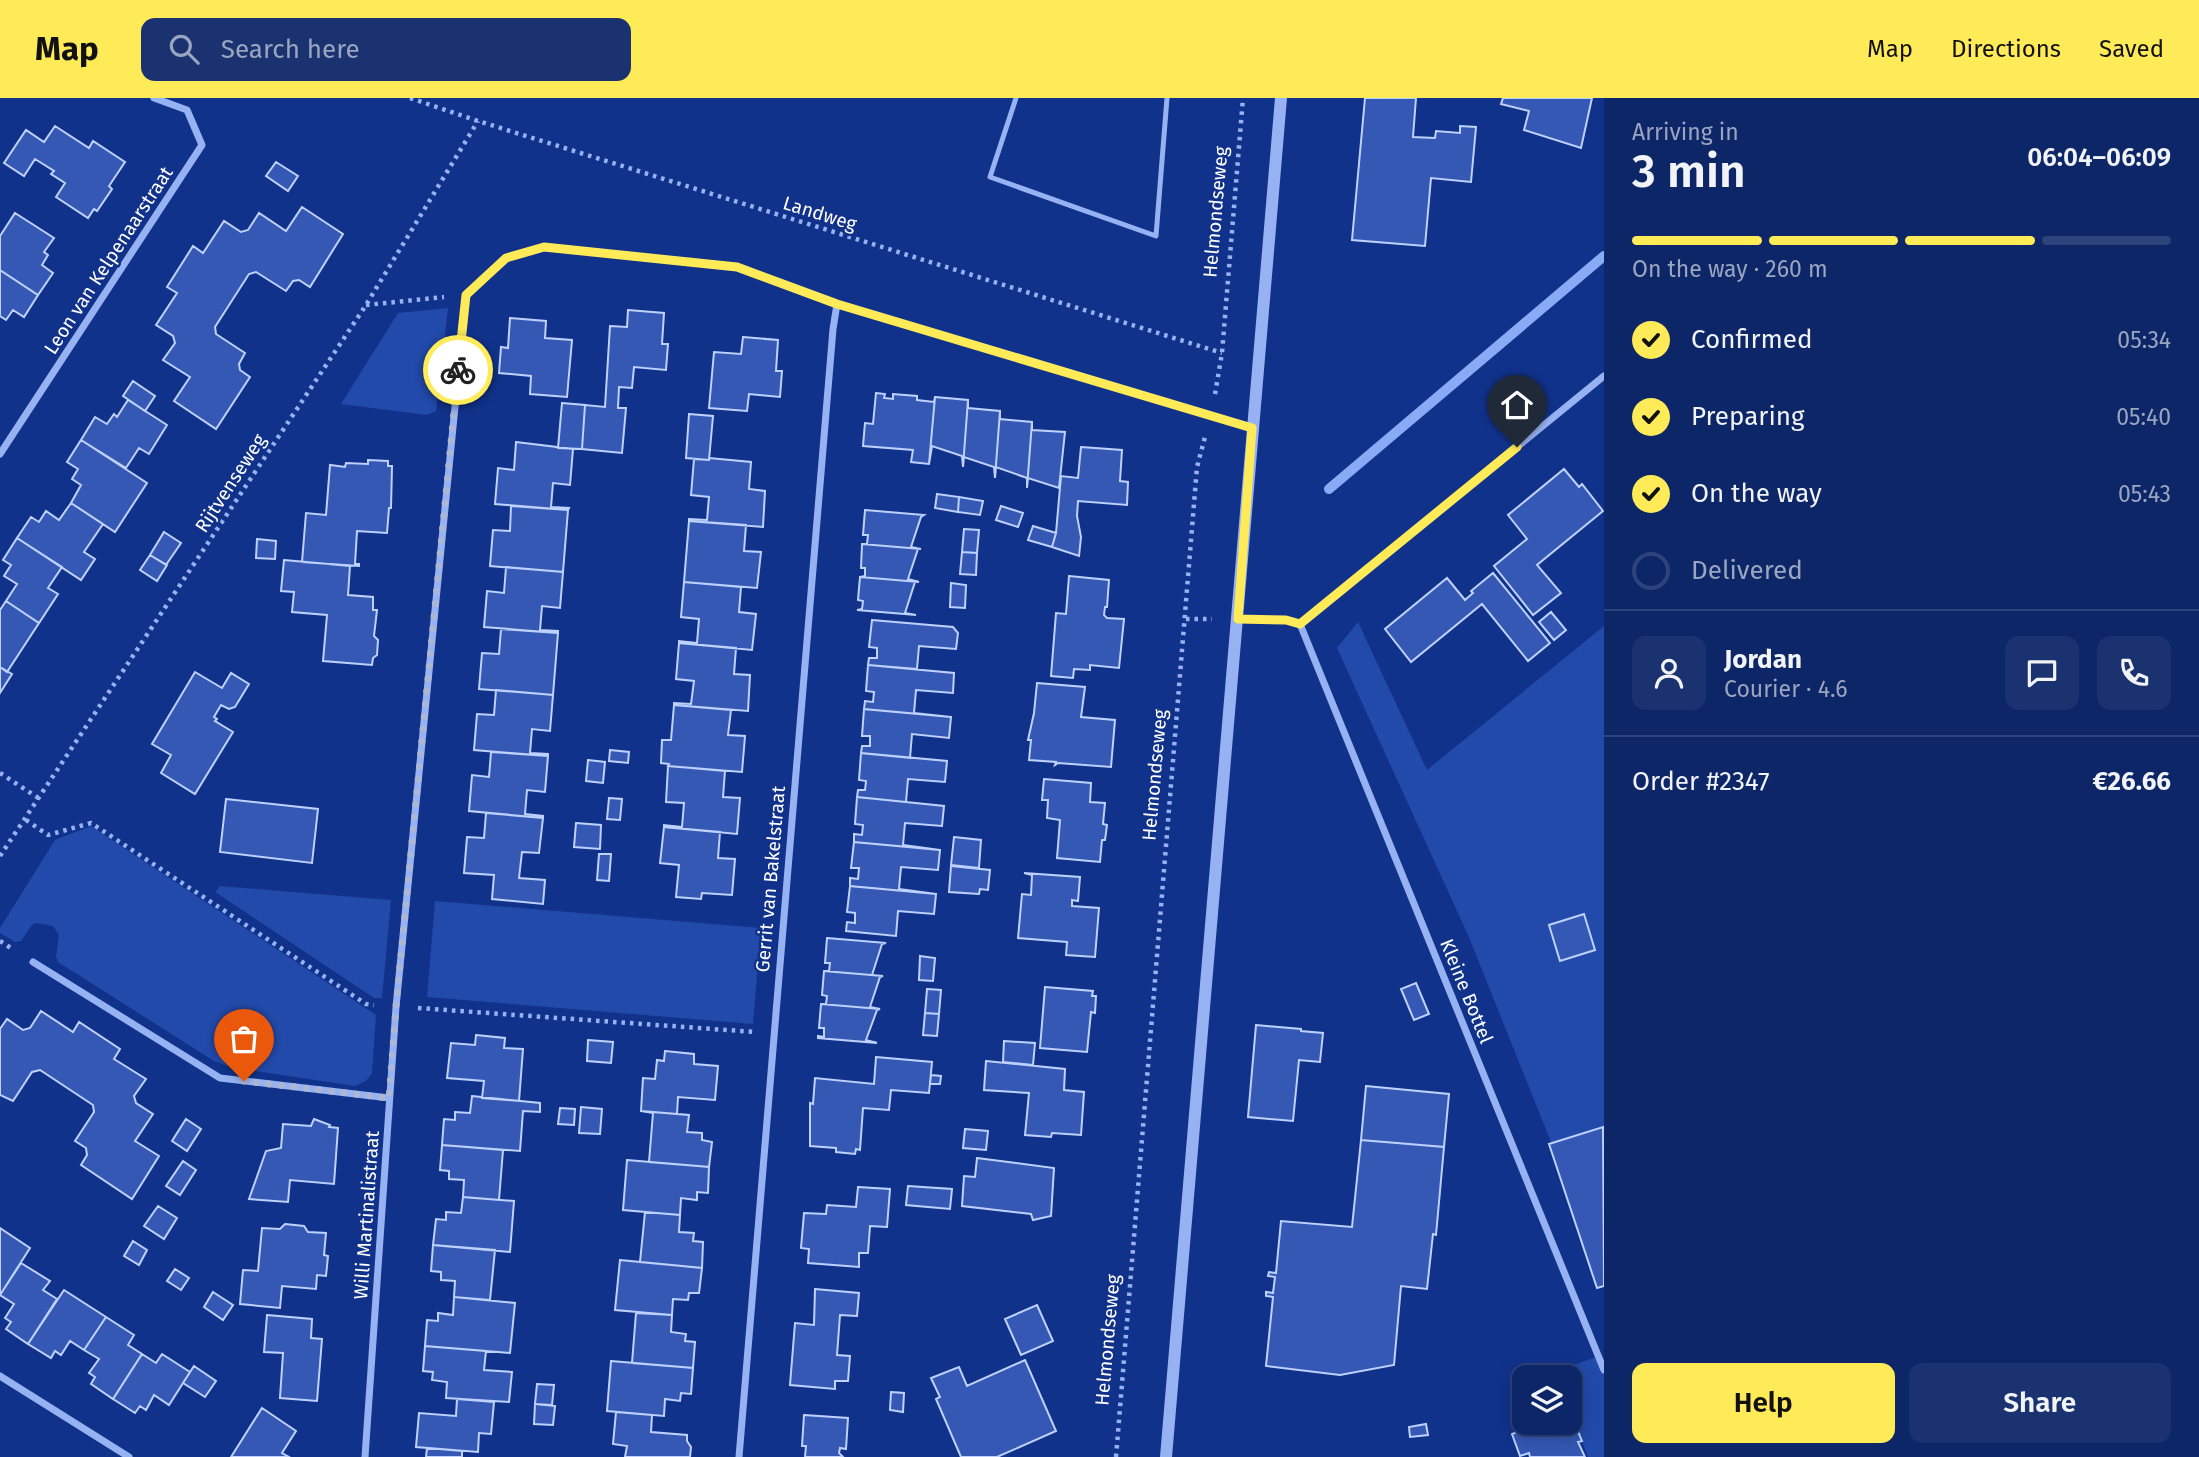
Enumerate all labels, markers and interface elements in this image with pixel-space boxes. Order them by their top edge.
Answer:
search box [141,18,631,81]
text: Map [35,29,99,69]
icon: search [165,30,203,68]
text: Search here [221,34,360,65]
text: Map [1867,35,1913,63]
text: Directions [1951,35,2061,63]
text: Saved [2099,35,2164,63]
text: Arriving in [1632,118,1739,146]
text: 06:04–06:09 [2027,142,2171,173]
text: 3 min [1632,144,1746,199]
street label: Helmondseweg [1198,145,1233,279]
street label: Leon van Kelpenaarstraat [39,162,178,358]
street label: Landweg [780,191,860,236]
text: On the way · 260 m [1632,255,1828,283]
icon: check [1632,321,1670,359]
text: Confirmed [1691,324,1812,355]
text: 05:34 [2117,326,2171,354]
courier [423,335,493,405]
icon: bike [439,351,477,389]
pin [1487,375,1547,447]
icon: home [1498,386,1536,424]
icon: check [1632,398,1670,436]
text: Preparing [1691,401,1804,432]
text: 05:40 [2116,403,2171,431]
street label: Rijtvenseweg [190,430,271,537]
icon: check [1632,475,1670,513]
text: On the way [1691,478,1822,509]
text: 05:43 [2118,480,2171,508]
text: Delivered [1691,555,1803,586]
button: person [1632,636,1706,710]
button: chat [2005,636,2079,710]
button: phone [2097,636,2171,710]
text: Jordan [1724,644,1802,675]
text: Courier · 4.6 [1724,675,1848,703]
street label: Helmondseweg [1137,708,1172,842]
text: Order #2347 [1632,766,1770,797]
text: €26.66 [2092,766,2171,797]
street label: Gerrit van Bakelstraat [751,785,790,973]
street label: Kleine Bottel [1435,935,1498,1047]
pin [214,1009,274,1081]
icon: bag [225,1020,263,1058]
street label: Willi Martinalistraat [349,1130,384,1300]
street label: Helmondseweg [1090,1273,1125,1407]
button: Help [1632,1363,1895,1443]
button: Share [1909,1363,2171,1443]
map controls [1512,1365,1582,1435]
button: layers [1512,1365,1582,1435]

